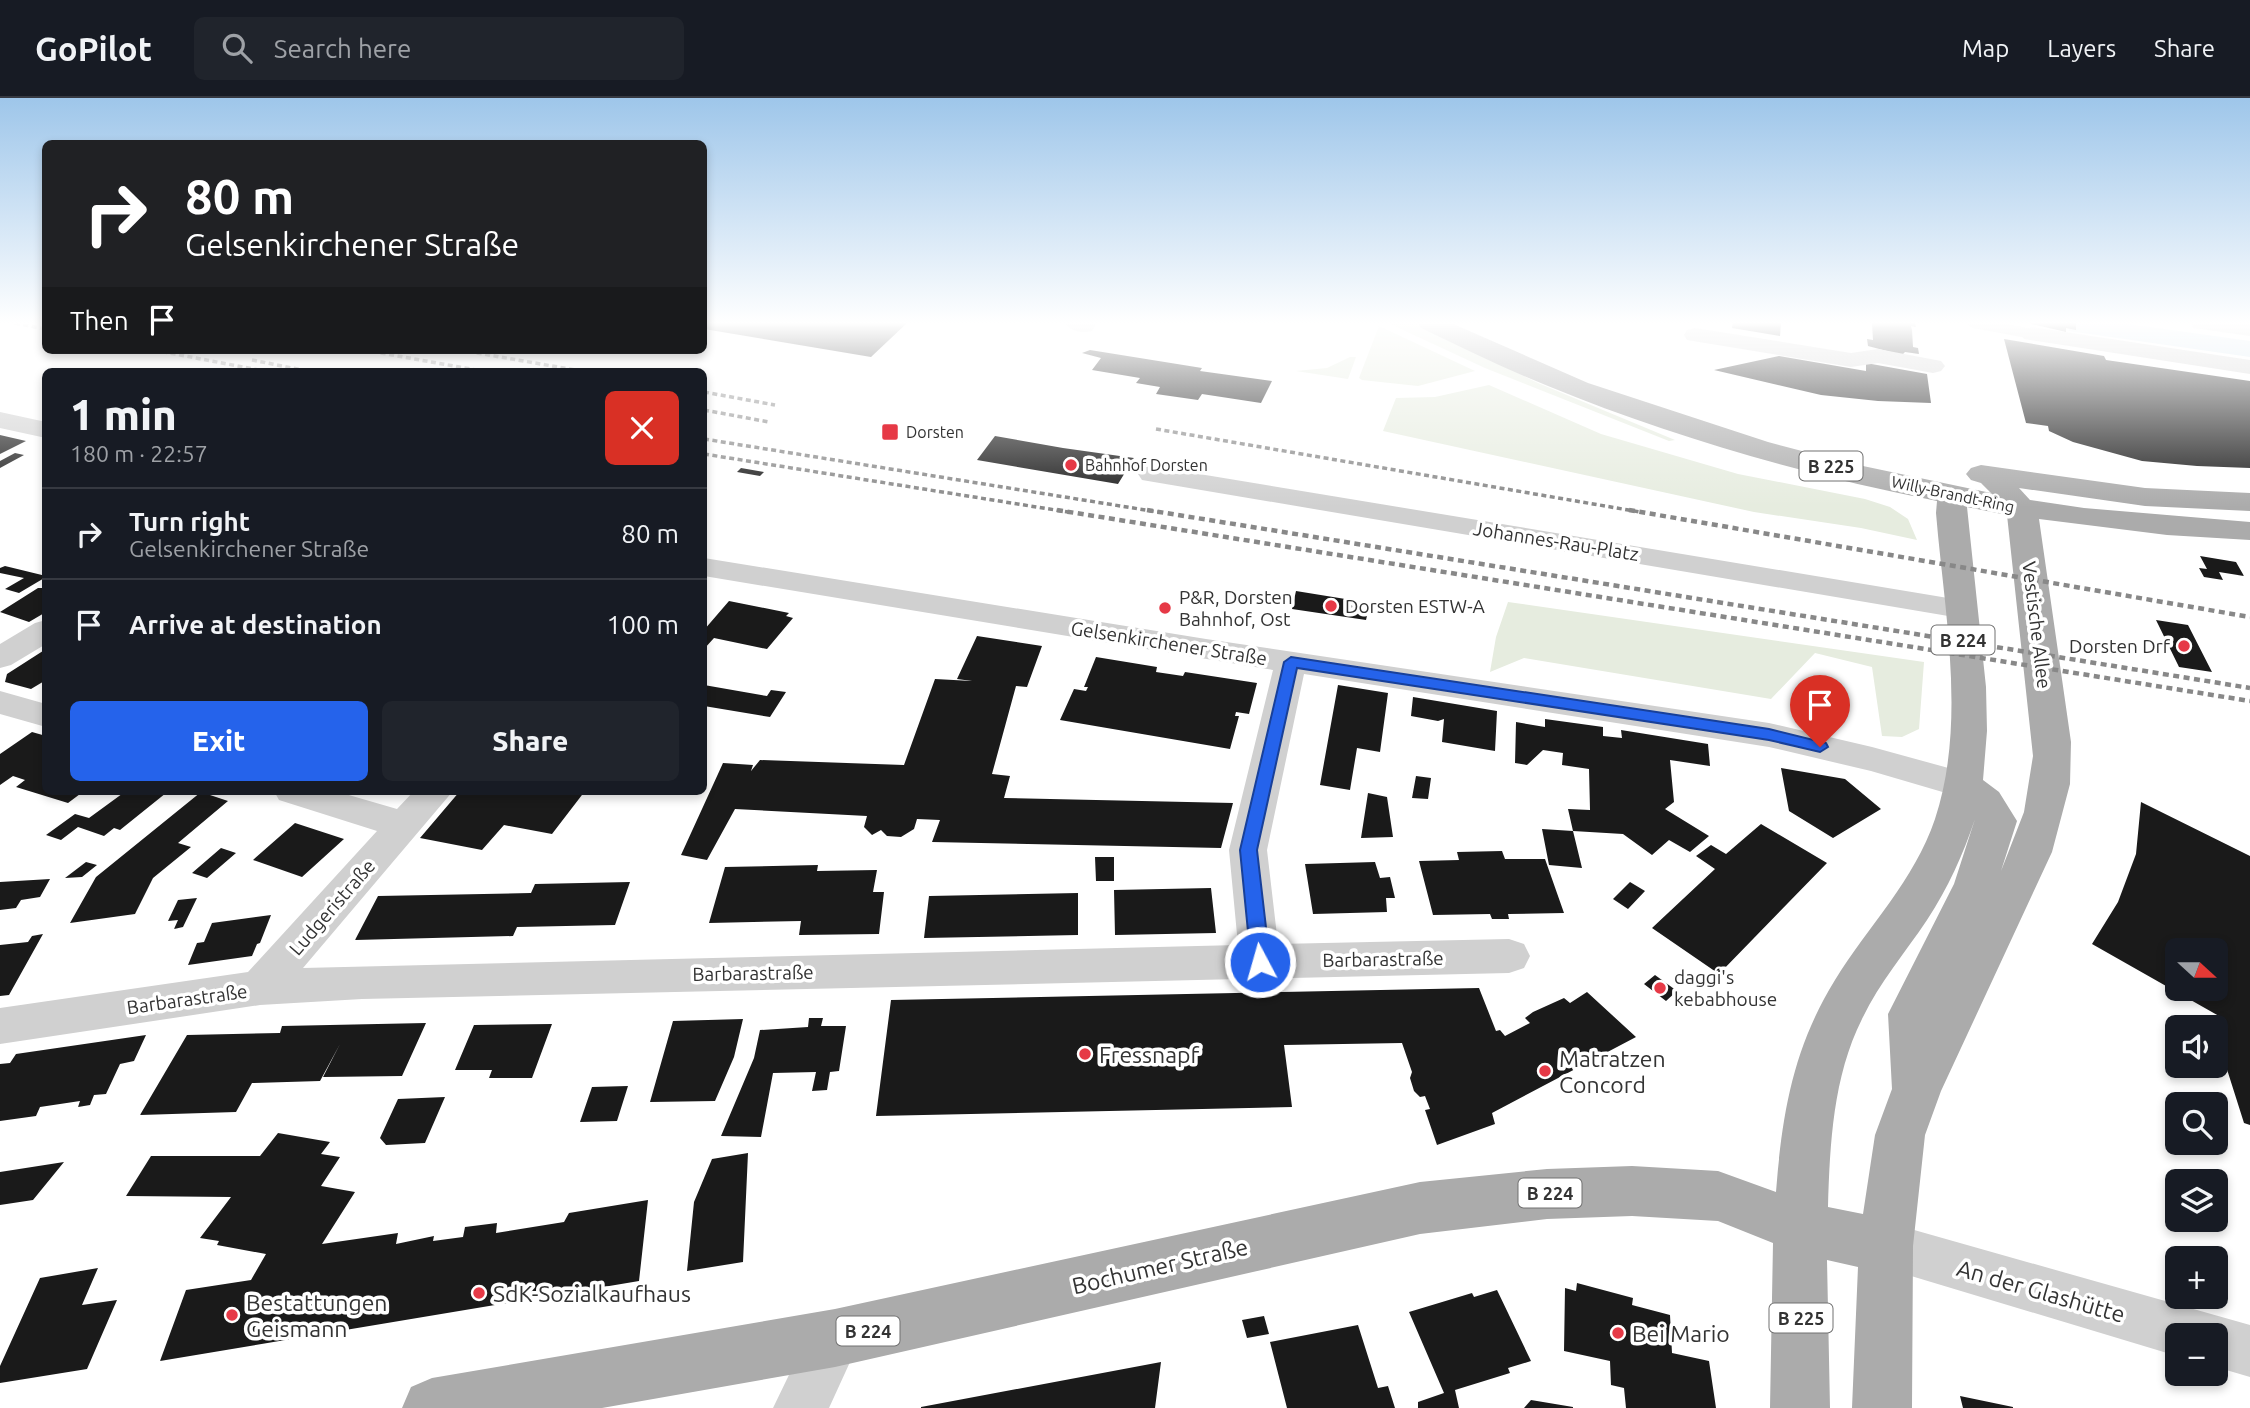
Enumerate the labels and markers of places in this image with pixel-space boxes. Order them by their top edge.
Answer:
marker: Dorsten [880,422,900,442]
place label: Dorsten [906,423,964,441]
place label: Bahnhof Dorsten [1085,456,1208,474]
marker: Bahnhof Dorsten [1063,457,1079,473]
place label: P&R, Dorsten Bahnhof, Ost [1179,586,1293,630]
place label: Dorsten ESTW-A [1345,595,1486,617]
marker: Dorsten ESTW-A [1323,598,1339,614]
marker: P&R, Dorsten Bahnhof, Ost [1157,600,1173,616]
place label: Dorsten Drf [2069,635,2171,657]
marker: Dorsten Drf [2176,638,2192,654]
pin [1790,675,1850,747]
place label: daggi's kebabhouse [1674,966,1777,1010]
marker: daggi's kebabhouse [1652,980,1668,996]
place label: Fressnapf [1099,1042,1199,1067]
marker: Fressnapf [1077,1046,1093,1062]
place label: Matratzen Concord [1559,1046,1666,1097]
marker: Matratzen Concord [1537,1063,1553,1079]
place label: SdK-Sozialkaufhaus [493,1281,691,1306]
marker: SdK-Sozialkaufhaus [471,1285,487,1301]
place label: Bestattungen Geismann [246,1290,388,1341]
marker: Bestattungen Geismann [224,1307,240,1323]
place label: Bei Mario [1632,1321,1730,1346]
marker: Bei Mario [1610,1325,1626,1341]

